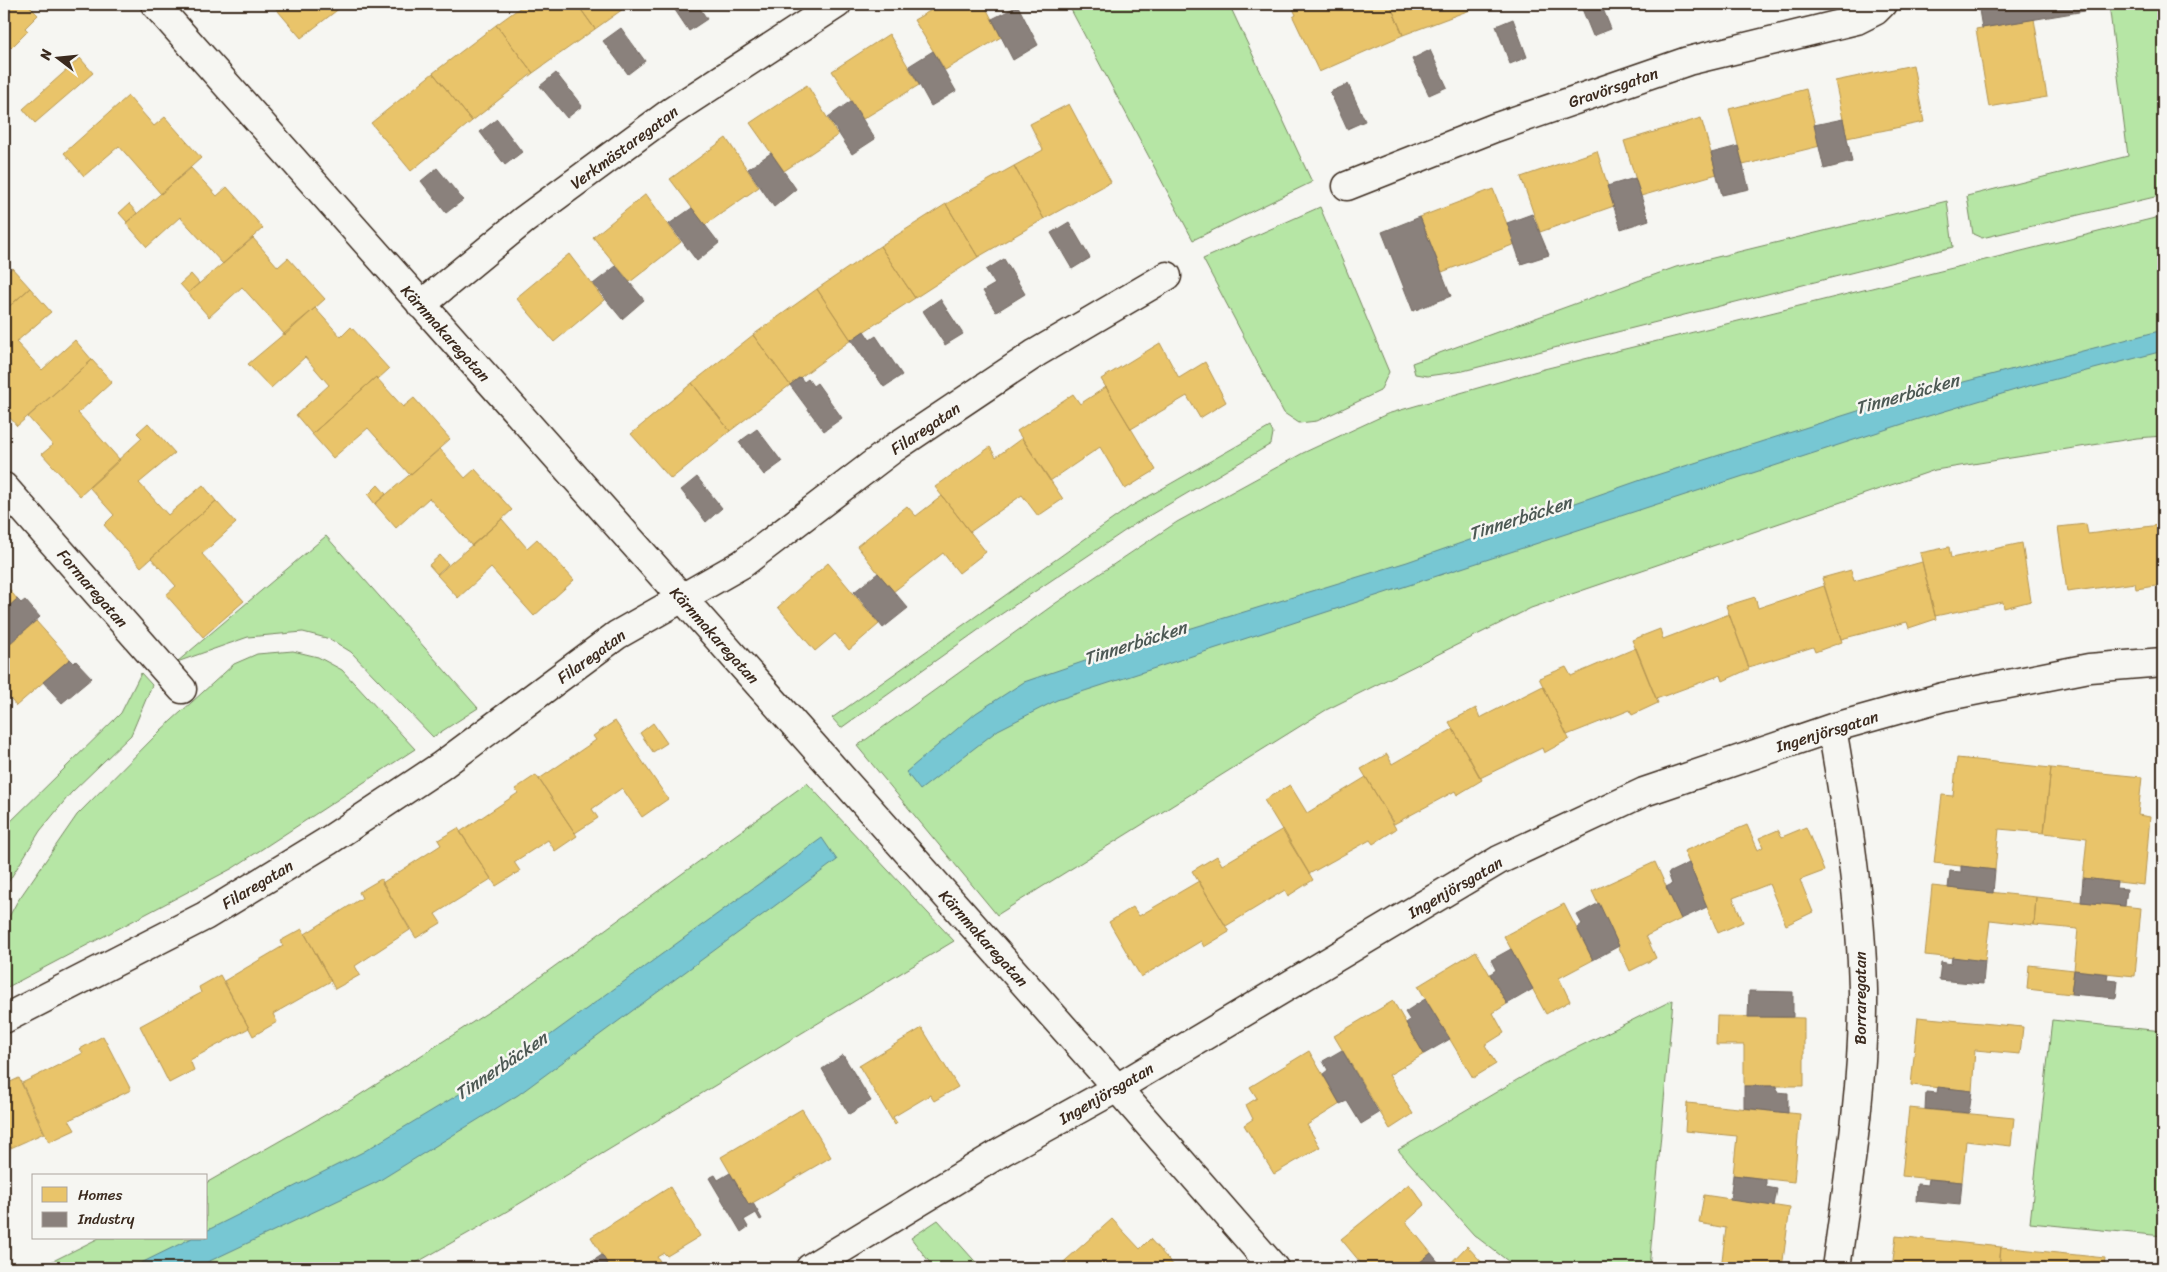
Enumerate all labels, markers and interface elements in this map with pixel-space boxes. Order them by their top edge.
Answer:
north arrow [32,32,82,82]
text: N [32,46,59,64]
street label: Gravörsgatan [1564,58,1662,116]
street label: Verkmästaregatan [564,98,685,197]
street label: Kärnmakaregatan [393,278,498,389]
water label: Tinnerbäcken [1851,363,1965,424]
street label: Filaregatan [884,394,967,463]
water label: Tinnerbäcken [1464,486,1578,550]
street label: Formaregatan [50,542,136,635]
street label: Kärnmakaregatan [662,580,767,691]
water label: Tinnerbäcken [1079,611,1193,675]
street label: Filaregatan [551,621,632,692]
street label: Ingenjörsgatan [1771,702,1882,761]
street label: Ingenjörsgatan [1401,848,1509,927]
street label: Filaregatan [216,851,299,917]
street label: Kärnmakaregatan [931,883,1036,994]
street label: Borraregatan [1846,951,1875,1045]
water label: Tinnerbäcken [448,1022,556,1109]
street label: Ingenjörsgatan [1052,1054,1160,1133]
legend [32,1174,208,1240]
text: Homes [78,1182,122,1208]
text: Industry [77,1206,135,1232]

